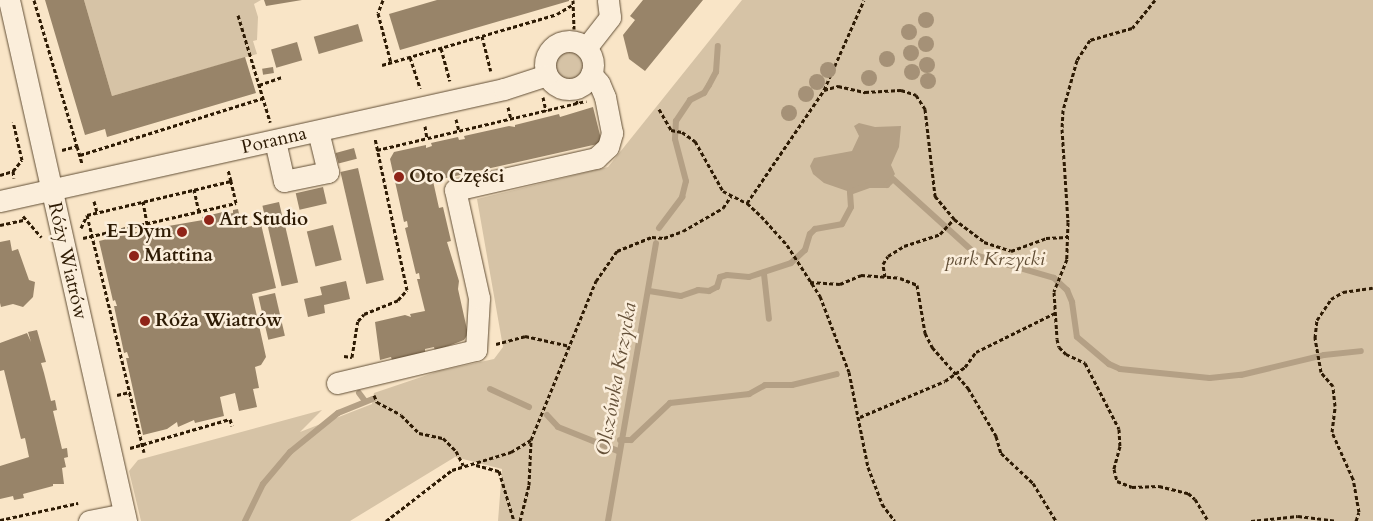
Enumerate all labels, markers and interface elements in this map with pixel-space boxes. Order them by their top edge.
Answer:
street label: Poranna [239,122,309,160]
place label: Oto Części [409,166,505,188]
marker: Oto Części [393,171,405,183]
street label: Róży Wiatrów [42,200,92,322]
place label: Art Studio [219,209,308,231]
marker: Art Studio [203,214,215,226]
place label: E-Dym [106,221,172,243]
marker: E-Dym [176,226,188,238]
place label: Mattina [144,245,213,267]
park label: park Krzycki [945,249,1045,271]
marker: Mattina [128,250,140,262]
water label: Olszówka Krzycka [591,301,641,457]
place label: Róża Wiatrów [155,310,282,332]
marker: Róża Wiatrów [139,315,151,327]

